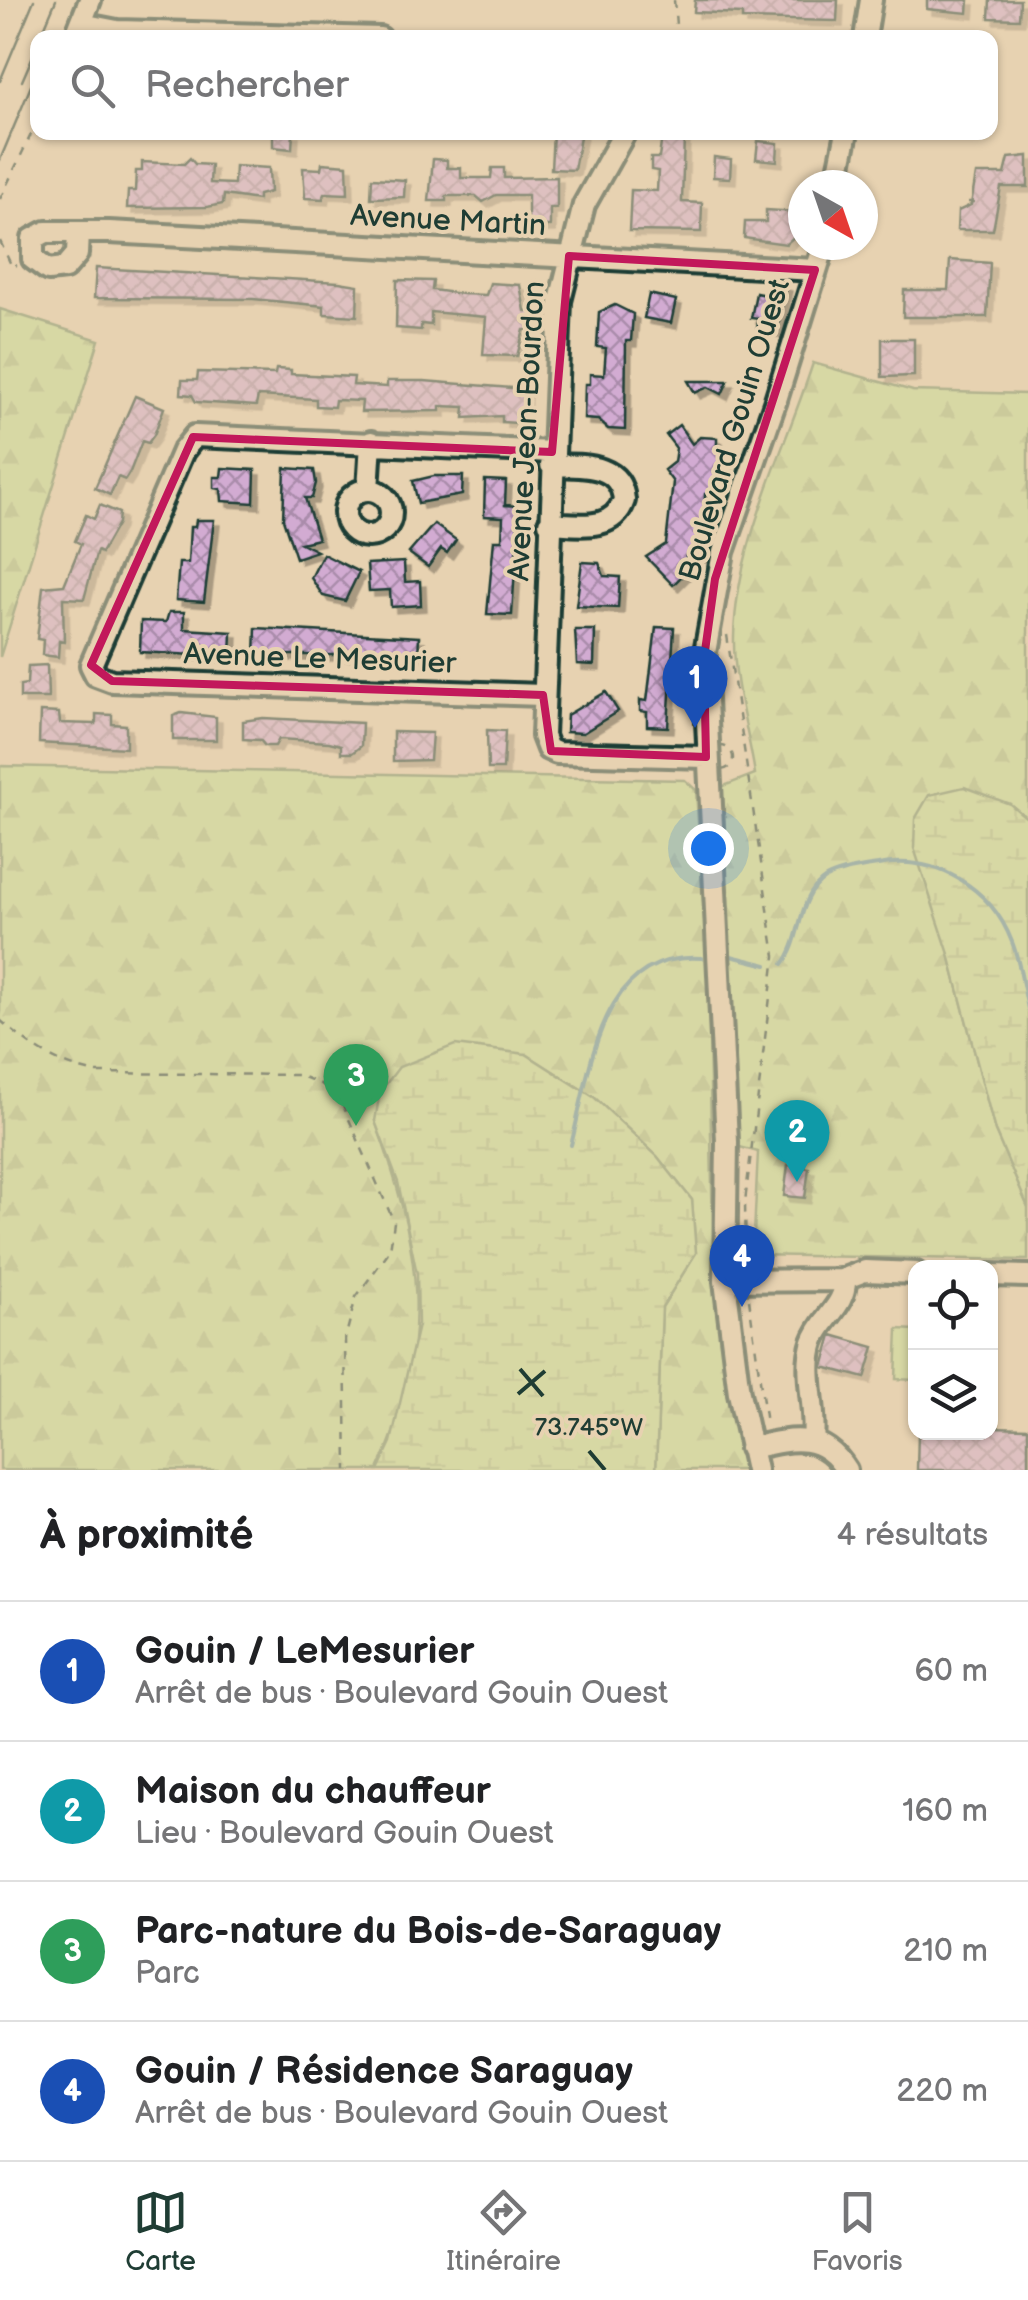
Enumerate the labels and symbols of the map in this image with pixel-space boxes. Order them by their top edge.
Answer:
north arrow [788,170,878,260]
street label: Avenue Martin [349,198,547,244]
street label: Boulevard Gouin Ouest [672,275,798,586]
street label: Avenue Jean-Bourdon [501,280,553,582]
street label: Avenue Le Mesurier [183,636,458,682]
pin: 1 [662,646,728,728]
your location [683,823,734,874]
pin: 3 [324,1044,388,1126]
pin: 2 [764,1100,830,1182]
pin: 4 [710,1224,774,1307]
text: 73.745°W [535,1412,643,1443]

